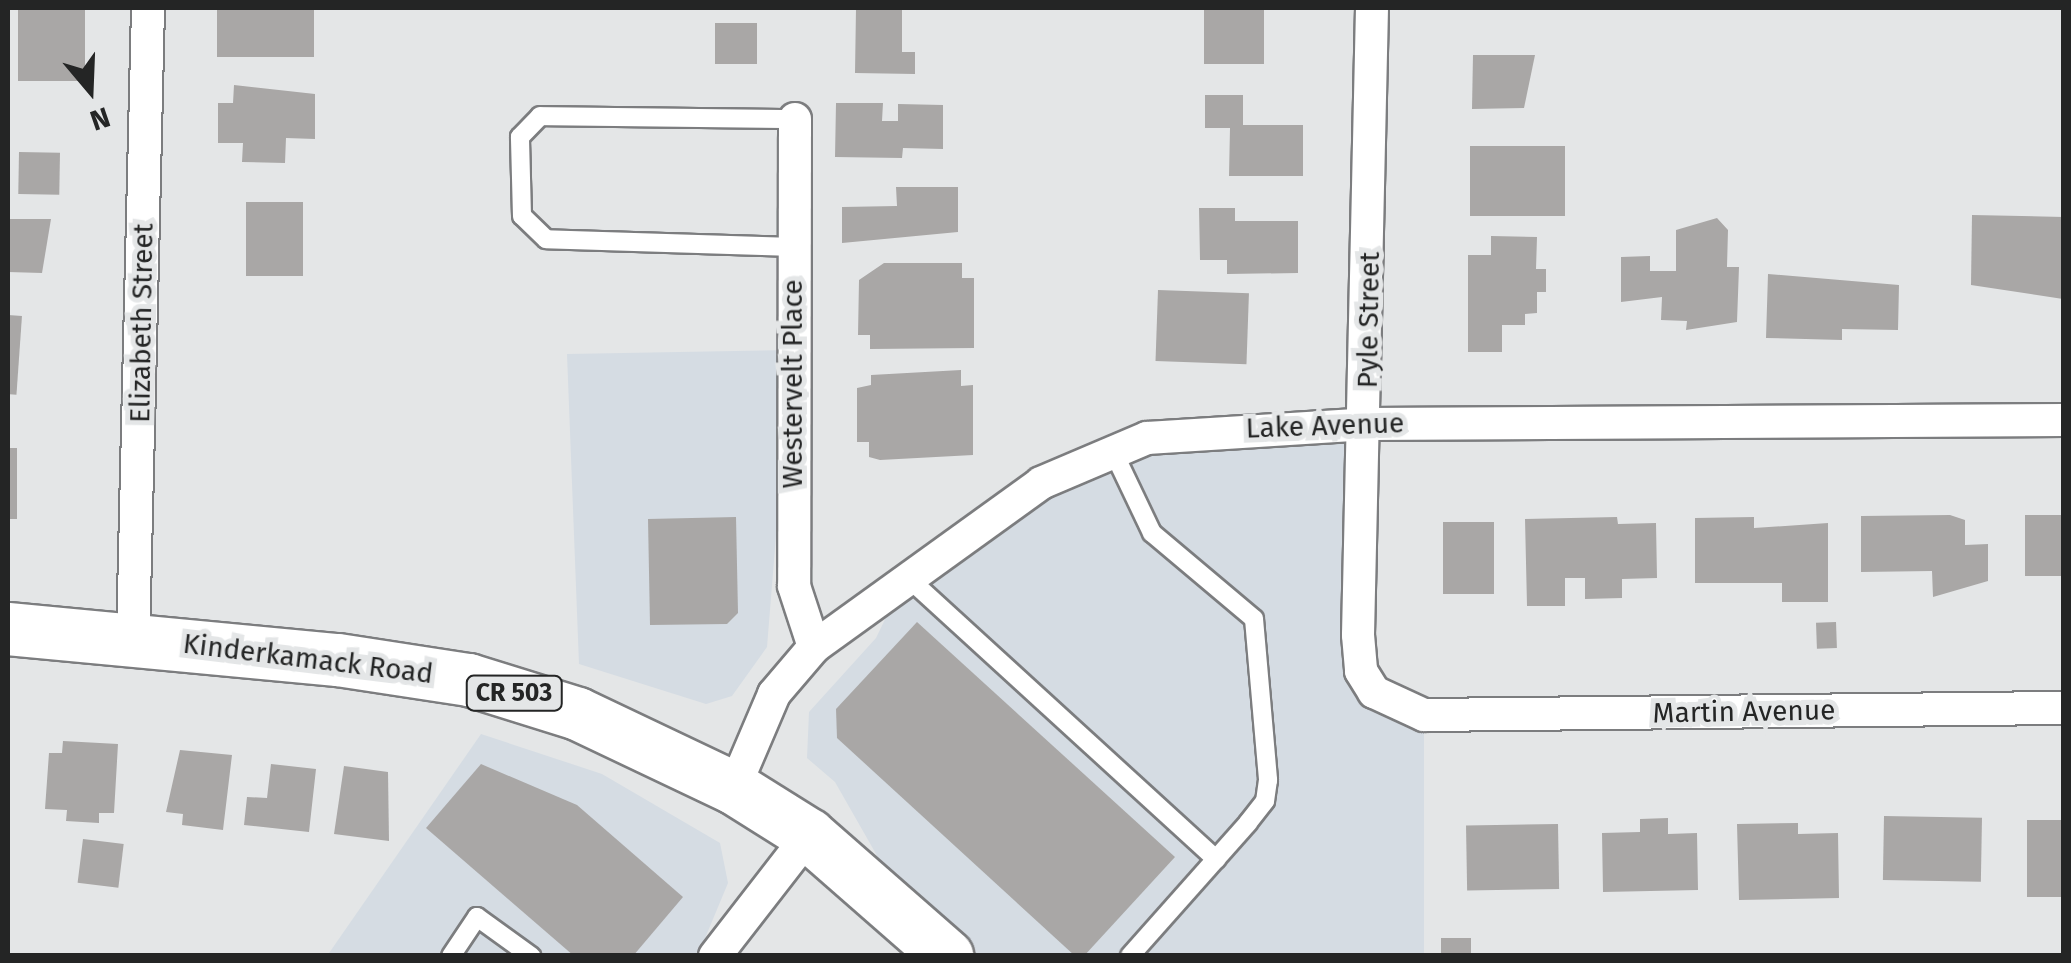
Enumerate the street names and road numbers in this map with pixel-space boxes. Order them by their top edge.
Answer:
street label: Elizabeth Street [123,223,161,423]
street label: Pyle Street [1351,251,1387,389]
street label: Westervelt Place [776,280,810,488]
street label: Lake Avenue [1245,406,1405,446]
street label: Kinderkamack Road [181,627,435,691]
road number: CR 503 [464,673,564,713]
street label: Martin Avenue [1652,694,1836,730]

